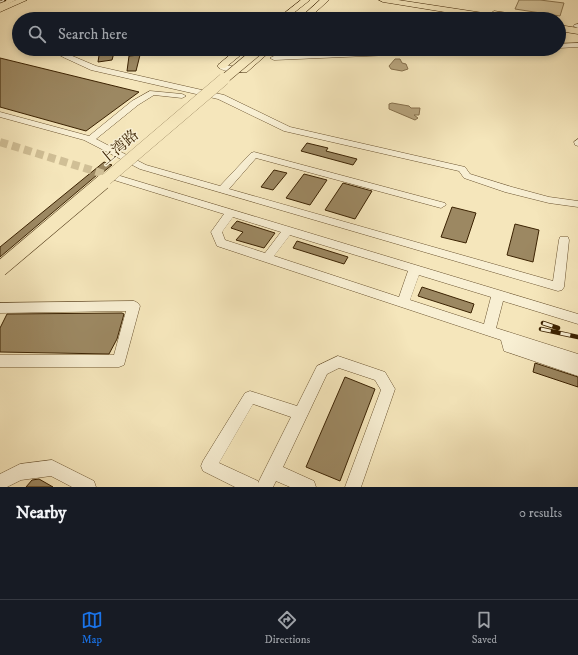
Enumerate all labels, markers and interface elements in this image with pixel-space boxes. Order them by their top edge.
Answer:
search box [12,12,566,56]
icon: search [26,23,48,45]
text: Search here [58,25,127,44]
street label: 上湾路 [96,126,143,169]
text: Nearby [16,502,66,524]
text: 0 results [519,505,562,521]
tab: Map [81,609,103,647]
tab: Directions [265,609,310,647]
tab: Saved [472,609,497,647]

